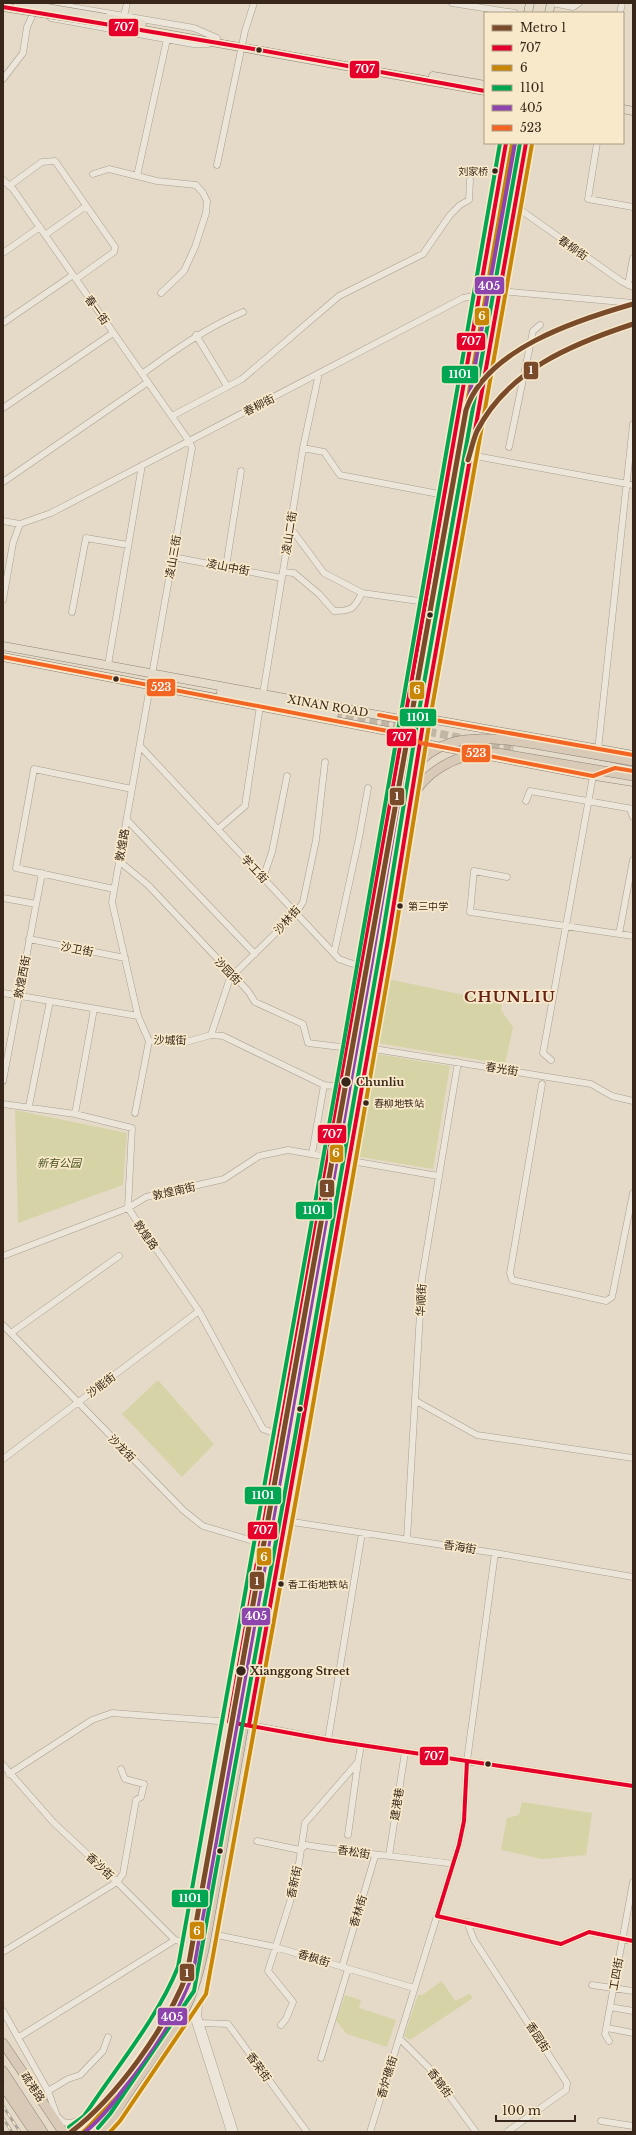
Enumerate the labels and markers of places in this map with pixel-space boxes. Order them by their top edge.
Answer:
unlabelled marker [254,45,264,55]
place label: 刘家桥 [458,165,488,178]
marker: 刘家桥 [490,166,500,176]
unlabelled marker [425,610,435,620]
unlabelled marker [111,674,121,684]
place label: 第三中学 [408,900,448,913]
marker: 第三中学 [395,901,405,911]
marker: Chunliu [339,1075,353,1089]
place label: Chunliu [356,1075,405,1089]
place label: 春柳地铁站 [374,1097,424,1110]
marker: 春柳地铁站 [361,1098,371,1108]
unlabelled marker [295,1404,305,1414]
place label: 香工街地铁站 [288,1578,348,1591]
marker: 香工街地铁站 [276,1579,286,1589]
marker: Xianggong Street [234,1664,248,1678]
place label: Xianggong Street [249,1664,350,1678]
unlabelled marker [483,1759,493,1769]
unlabelled marker [215,1846,225,1856]

